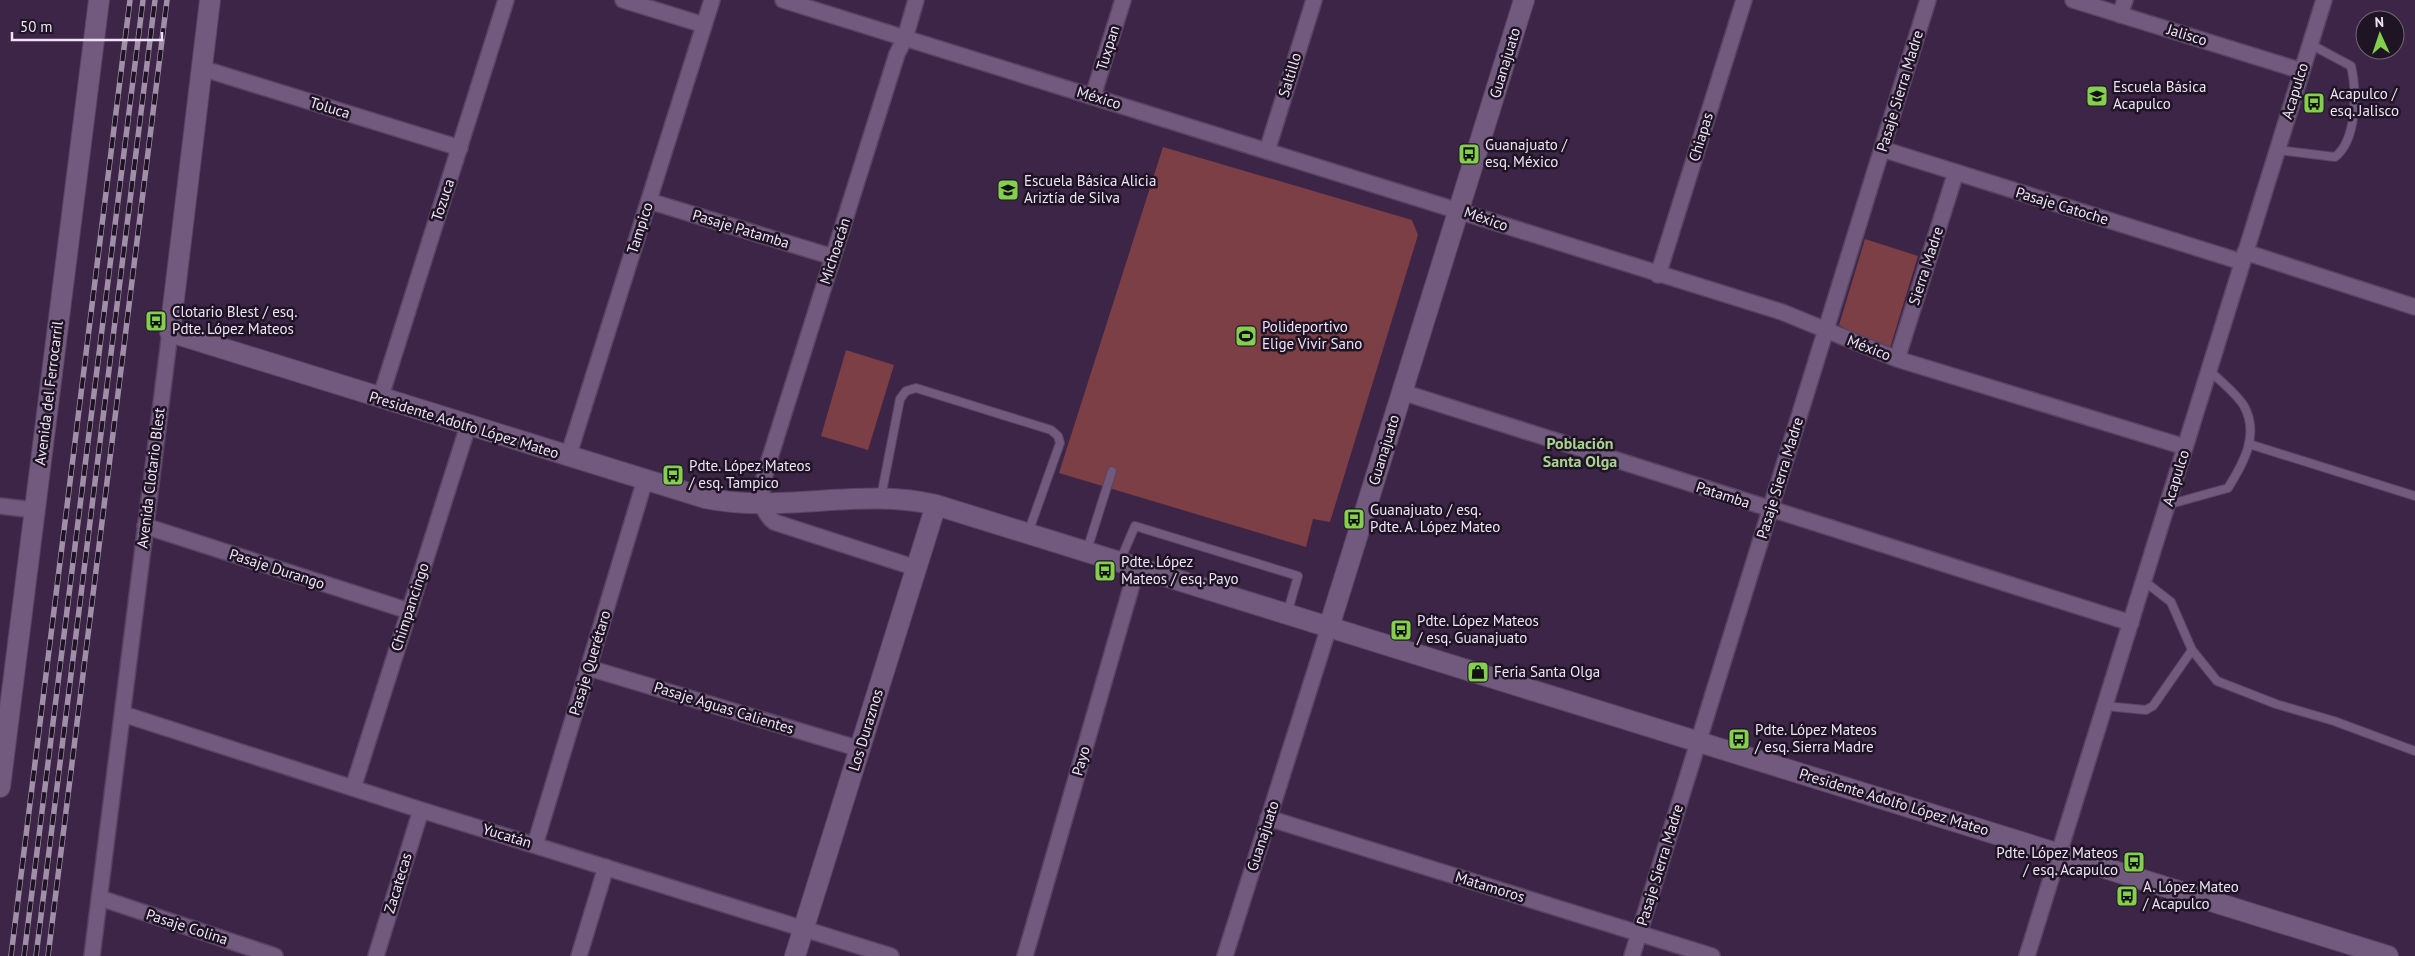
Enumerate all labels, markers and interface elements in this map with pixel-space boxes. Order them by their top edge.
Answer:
scale bar [12,10,162,42]
north arrow [2355,10,2405,60]
text: N [2374,13,2384,31]
text: 50 m [20,17,53,36]
street label: Jalisco [2164,19,2210,50]
street label: Tuxpan [1092,23,1123,73]
street label: Guanajuato [1485,25,1524,100]
street label: Pasaje Sierra Madre [1872,28,1927,154]
street label: Saltillo [1274,50,1305,99]
street label: Acapulco [2277,60,2312,121]
place label: Escuela Básica Acapulco [2113,77,2206,113]
street label: México [1075,82,1124,113]
school or university icon: Escuela Básica Acapulco [2085,84,2109,108]
place label: Acapulco / esq. Jalisco [2330,84,2399,120]
bus stop icon: Acapulco / esq. Jalisco [2302,91,2326,115]
street label: Toluca [308,92,353,123]
street label: Chiapas [1684,110,1717,164]
place label: Guanajuato / esq. México [1485,135,1568,171]
bus stop icon: Guanajuato / esq. México [1457,142,1481,166]
place label: Escuela Básica Alicia Ariztía de Silva [1024,171,1156,207]
street label: Tozuca [427,176,458,223]
school or university icon: Escuela Básica Alicia Ariztía de Silva [996,178,1020,202]
street label: Pasaje Catoche [2013,182,2111,229]
street label: Tampico [622,200,657,256]
street label: México [1462,202,1511,235]
street label: Pasaje Patamba [690,205,792,252]
street label: Michoacán [815,215,854,286]
street label: Sierra Madre [1904,224,1947,307]
place label: Clotario Blest / esq. Pdte. López Mateos [172,302,297,338]
bus stop icon: Clotario Blest / esq. Pdte. López Mateos [144,309,168,333]
place label: Polideportivo Elige Vivir Sano [1262,317,1362,353]
street label: Avenida del Ferrocarril [30,319,67,466]
sports icon: Polideportivo Elige Vivir Sano [1234,324,1258,348]
street label: México [1845,331,1894,365]
street label: Presidente Adolfo López Mateo [367,387,561,462]
street label: Avenida Clotario Blest [132,407,169,549]
street label: Guanajuato [1364,412,1403,487]
street label: Pasaje Sierra Madre [1752,415,1807,541]
district label: Población Santa Olga [1543,433,1617,471]
street label: Acapulco [2158,447,2193,508]
place label: Pdte. López Mateos / esq. Tampico [688,456,811,492]
bus stop icon: Pdte. López Mateos / esq. Tampico [661,463,685,487]
street label: Patamba [1694,477,1753,512]
place label: Guanajuato / esq. Pdte. A. López Mateo [1370,500,1500,536]
bus stop icon: Guanajuato / esq. Pdte. A. López Mateo [1342,507,1366,531]
street label: Pasaje Durango [227,544,327,593]
place label: Pdte. López Mateos / esq. Payo [1121,552,1239,588]
bus stop icon: Pdte. López Mateos / esq. Payo [1093,559,1117,583]
street label: Chimpancingo [386,560,433,653]
street label: Pasaje Querétaro [564,608,615,718]
place label: Pdte. López Mateos / esq. Guanajuato [1416,611,1539,647]
bus stop icon: Pdte. López Mateos / esq. Guanajuato [1389,618,1413,642]
shop icon: Feria Santa Olga [1466,660,1490,684]
place label: Feria Santa Olga [1494,662,1600,681]
street label: Pasaje Aguas Calientes [652,677,797,738]
street label: Los Duraznos [844,686,887,773]
place label: Pdte. López Mateos / esq. Sierra Madre [1754,720,1877,756]
bus stop icon: Pdte. López Mateos / esq. Sierra Madre [1727,727,1751,751]
street label: Payo [1067,744,1094,778]
street label: Presidente Adolfo López Mateo [1797,764,1991,839]
street label: Guanajuato [1242,798,1283,873]
street label: Pasaje Sierra Madre [1632,802,1687,928]
street label: Yucatán [480,819,534,852]
place label: Pdte. López Mateos / esq. Acapulco [1996,843,2118,879]
street label: Zacatecas [379,850,416,915]
bus stop icon: Pdte. López Mateos / esq. Acapulco [2122,850,2146,874]
street label: Matamoros [1453,867,1527,906]
place label: A. López Mateo / Acapulco [2142,877,2239,913]
bus stop icon: A. López Mateo / Acapulco [2115,884,2139,908]
street label: Pasaje Colina [144,904,230,949]

